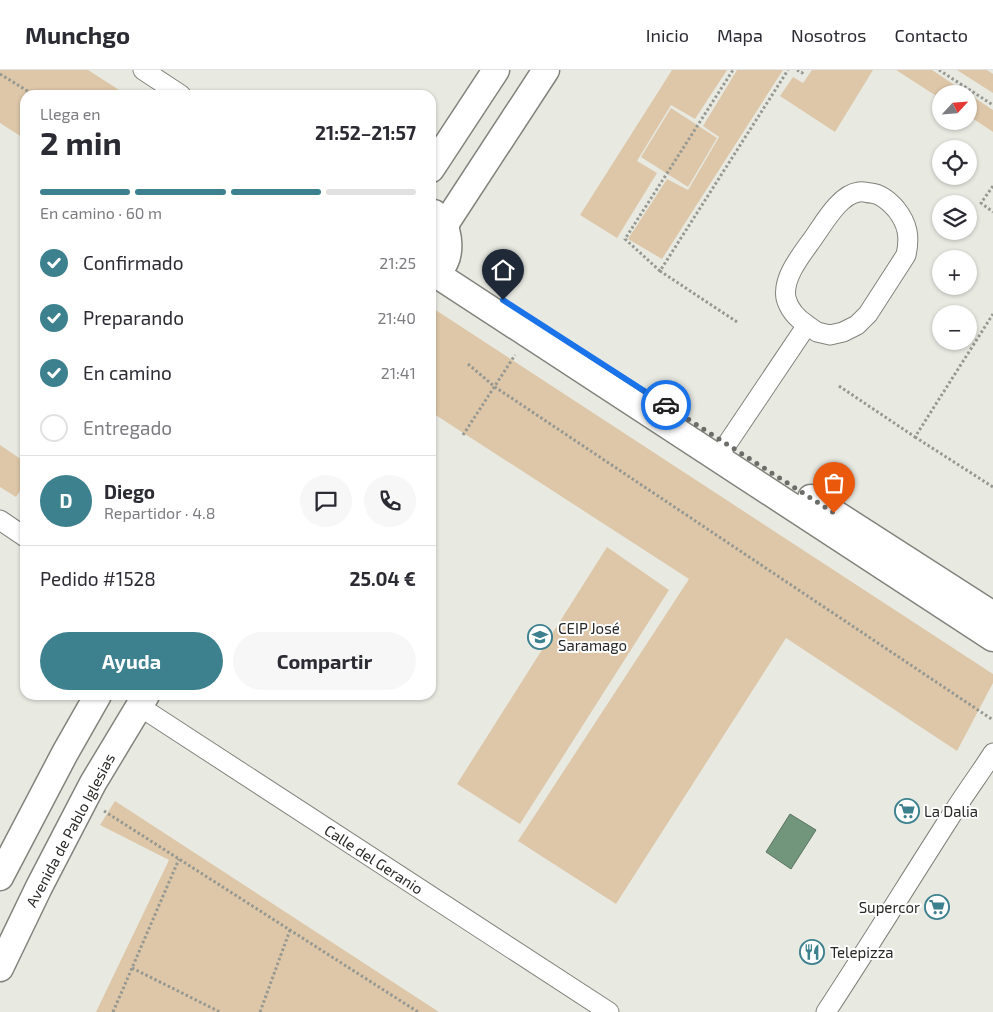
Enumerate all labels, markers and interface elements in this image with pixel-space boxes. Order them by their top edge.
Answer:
text: Munchgo [25,20,130,49]
text: Inicio [646,24,689,46]
text: Mapa [717,24,763,46]
text: Nosotros [791,24,866,46]
text: Contacto [894,24,968,46]
north arrow [932,85,978,130]
map controls [932,85,977,350]
text: Llega en [40,104,101,123]
text: 21:52–21:57 [315,121,416,144]
text: 2 min [40,123,122,161]
button: locate [932,140,977,185]
button: layers [932,195,977,240]
text: En camino · 60 m [40,203,162,222]
icon: check [40,249,68,277]
pin [482,249,524,300]
button: + [932,250,977,295]
text: Confirmado [83,251,184,274]
text: 21:25 [379,253,416,272]
icon: home [489,256,517,284]
icon: check [40,304,68,332]
button: − [932,305,977,350]
text: Preparando [83,306,184,329]
text: 21:40 [377,308,416,327]
icon: check [40,359,68,387]
text: En camino [83,361,172,384]
text: 21:41 [381,363,416,382]
courier [641,380,691,430]
icon: car [652,391,680,419]
text: Entregado [83,416,172,439]
pin [813,462,855,513]
icon: bag [820,469,848,497]
button: chat [300,475,352,527]
button: phone [364,475,416,527]
text: Diego [104,480,155,503]
text: D [60,489,72,512]
text: Repartidor · 4.8 [104,503,215,522]
text: Pedido #1528 [40,567,156,590]
text: 25.04 € [349,567,416,590]
place label: CEIP José Saramago [558,619,627,654]
school or university icon: CEIP José Saramago [527,624,553,650]
button: Ayuda [40,632,223,690]
button: Compartir [233,632,416,690]
street label: Avenida de Pablo Iglesias [22,750,118,910]
supermarket icon: La Dalia [894,798,920,824]
place label: La Dalia [924,802,978,820]
street label: Calle del Geranio [321,820,427,898]
supermarket icon: Supercor [924,894,950,920]
place label: Supercor [859,898,920,916]
restaurant icon: Telepizza [799,939,825,965]
place label: Telepizza [830,943,894,961]

